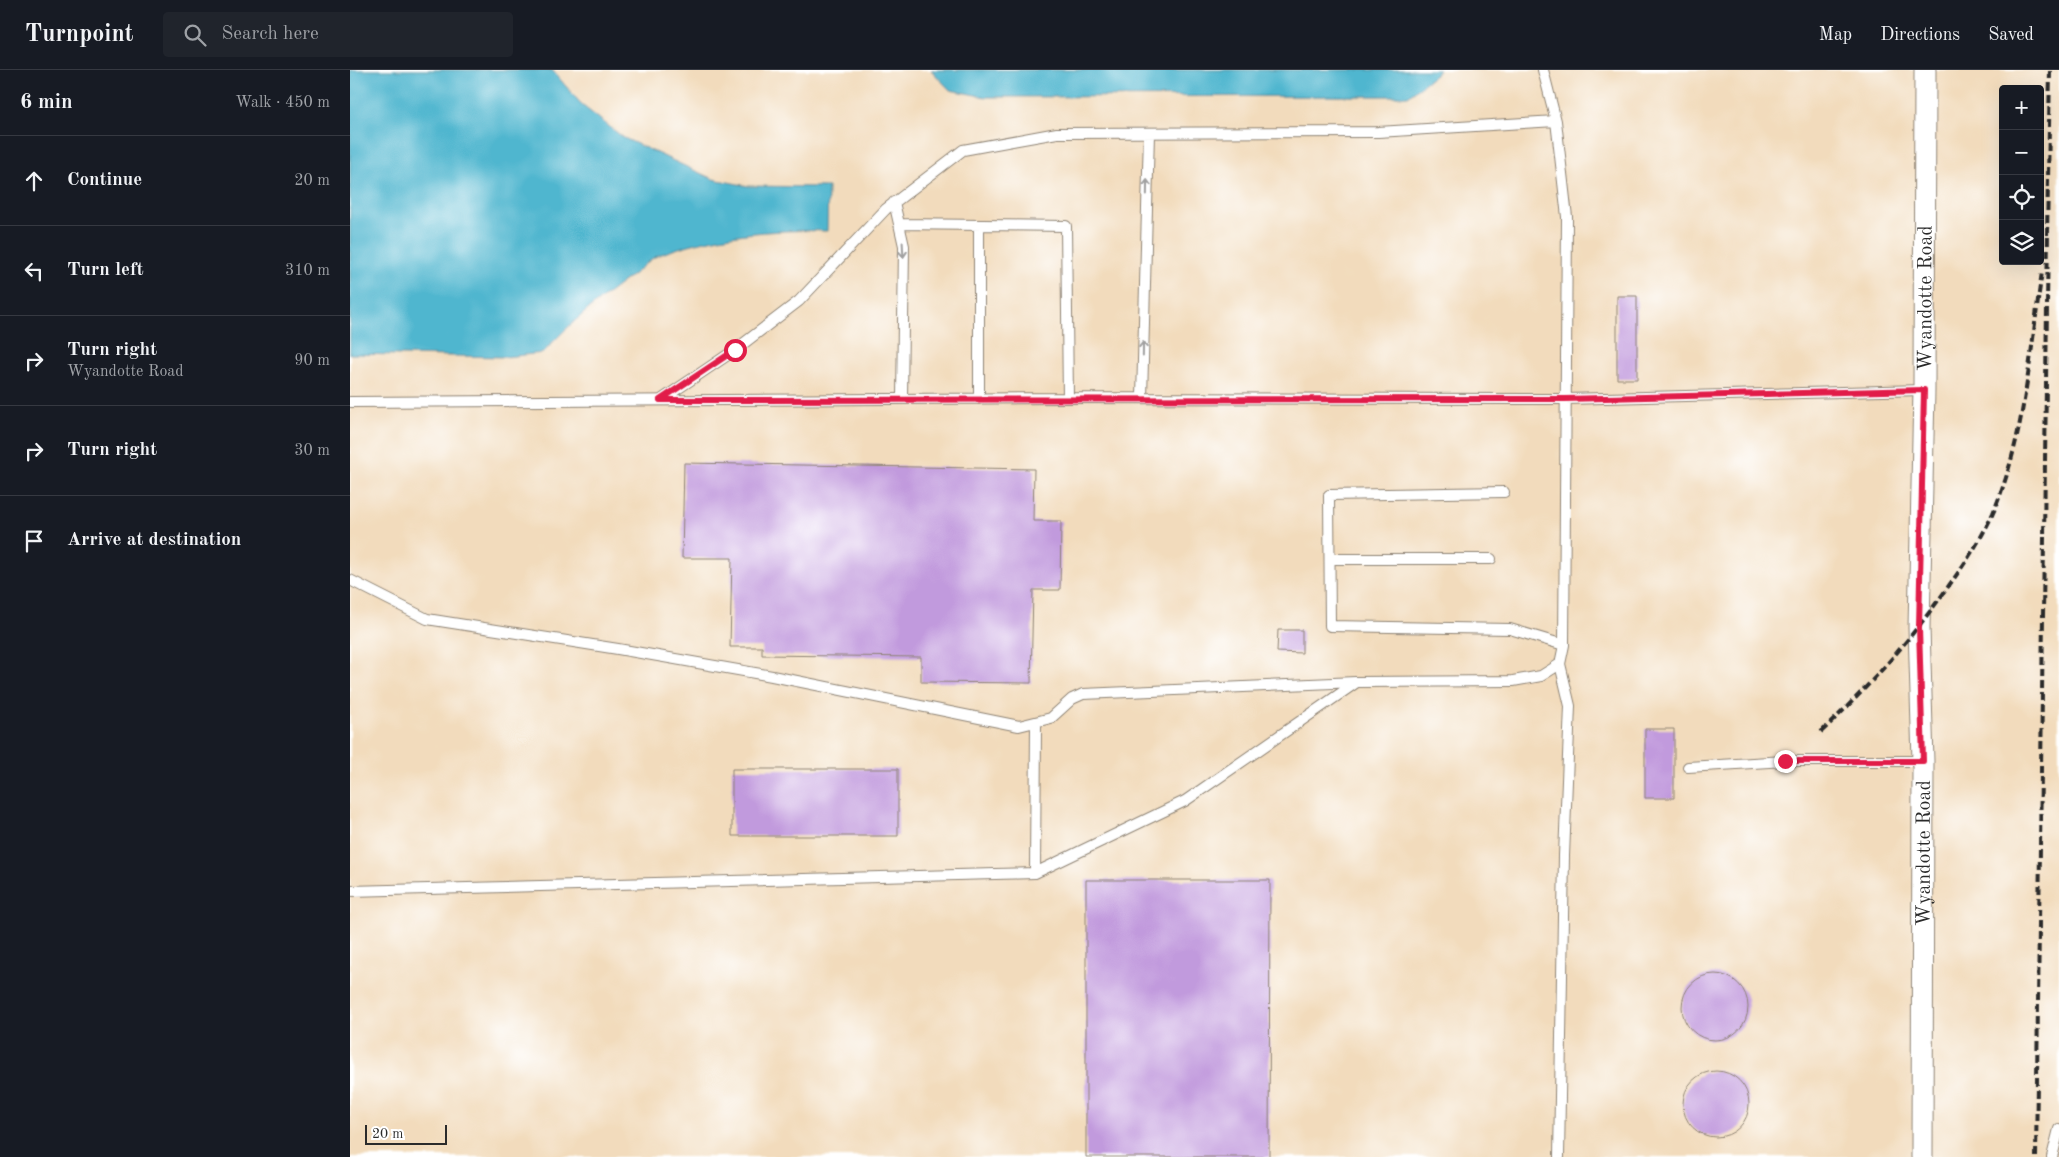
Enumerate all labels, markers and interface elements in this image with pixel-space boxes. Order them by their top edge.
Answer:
search box [163,12,513,57]
icon: search [181,21,209,49]
text: Turnpoint [25,23,133,47]
text: Search here [221,25,319,44]
text: Map [1819,26,1852,44]
text: Directions [1880,26,1960,44]
text: Saved [1988,26,2034,44]
map controls [1999,85,2044,265]
button: + [1999,85,2044,130]
text: 6 min [20,92,73,113]
text: Walk · 450 m [235,95,330,111]
button: − [1999,130,2044,175]
icon: ahead [20,167,48,195]
text: Continue [67,171,142,190]
text: 20 m [294,173,330,189]
button: locate [1999,175,2044,220]
one-way arrow [1143,179,1152,195]
button: layers [1999,220,2044,265]
street label: Wyandotte Road [1916,225,1937,371]
one-way arrow [899,242,908,258]
icon: left [20,257,48,285]
text: Turn left [67,261,144,280]
text: 310 m [285,263,330,279]
route start [724,339,747,362]
text: Turn right [67,341,157,360]
one-way arrow [1138,342,1148,358]
icon: right [20,347,48,375]
text: 90 m [294,353,330,369]
text: Wyandotte Road [67,364,184,380]
icon: right [20,437,48,465]
text: Turn right [67,441,157,460]
text: 30 m [294,443,330,459]
icon: arrive [20,527,48,555]
text: Arrive at destination [67,531,241,550]
route end [1774,750,1797,773]
street label: Wyandotte Road [1915,780,1935,926]
scale bar [365,1122,448,1145]
text: 20 m [372,1127,403,1141]

